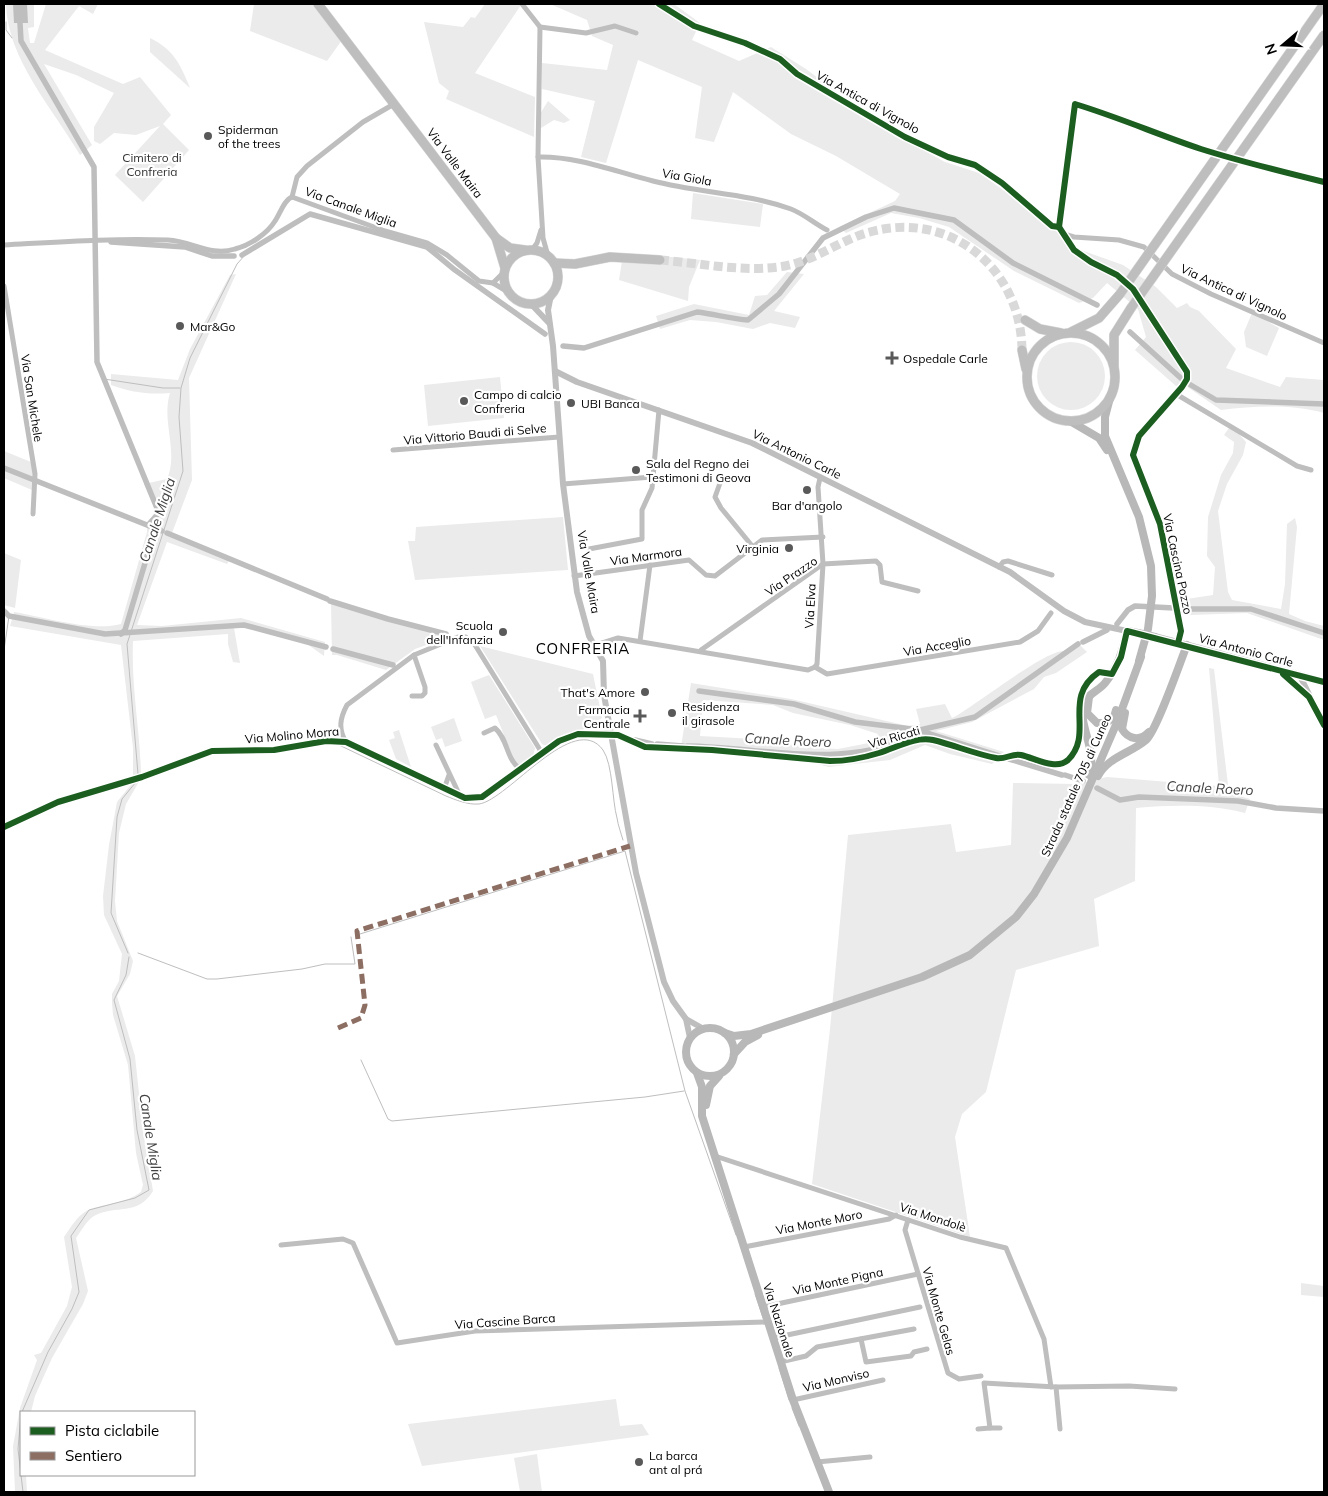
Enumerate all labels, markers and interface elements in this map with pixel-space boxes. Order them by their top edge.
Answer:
north arrow [1258,20,1308,70]
text: N [1260,41,1281,57]
street label: Via Antica di Vignolo [814,67,922,137]
place label: Spiderman of the trees [218,122,280,151]
street label: Via Valle Maira [424,125,486,201]
marker: Spiderman of the trees [202,130,214,142]
park label: Cimitero di Confreria [122,150,182,179]
street label: Via Giola [661,165,713,189]
street label: Via Canale Miglia [303,183,399,231]
street label: Via Antica di Vignolo [1178,261,1290,323]
place label: Mar&Go [190,319,236,334]
marker: Mar&Go [174,320,186,332]
marker: Ospedale Carle [885,351,899,365]
place label: Ospedale Carle [903,351,988,366]
street label: Via San Michele [18,353,46,443]
place label: Campo di calcio Confreria [474,387,562,416]
marker: Campo di calcio Confreria [458,395,470,407]
place label: UBI Banca [581,396,640,411]
marker: UBI Banca [565,397,577,409]
street label: Via Vittorio Baudi di Selve [403,420,547,448]
street label: Via Antonio Carle [750,426,844,482]
place label: Sala del Regno dei Testimoni di Geova [646,456,751,485]
marker: Sala del Regno dei Testimoni di Geova [630,464,642,476]
water label: Canale Miglia [135,475,179,565]
marker: Bar d'angolo [801,484,813,496]
place label: Bar d'angolo [772,498,843,513]
street label: Via Cascina Pozzo [1160,512,1196,616]
street label: Via Valle Maira [574,529,604,615]
place label: Virginia [736,541,779,556]
marker: Virginia [783,542,795,554]
street label: Via Marmora [609,544,683,568]
street label: Via Prazzo [762,553,820,599]
street label: Via Elva [801,583,819,629]
place label: Scuola dell'Infanzia [426,618,493,647]
marker: Scuola dell'Infanzia [497,626,509,638]
street label: Via Antonio Carle [1197,630,1295,670]
street label: Via Acceglio [902,633,972,659]
district label: CONFRERIA [536,639,630,658]
place label: That's Amore [561,685,635,700]
marker: That's Amore [639,686,651,698]
place label: Residenza il girasole [682,699,740,728]
place label: Farmacia Centrale [578,702,630,731]
marker: Residenza il girasole [666,707,678,719]
marker: Farmacia Centrale [634,710,646,722]
street label: Strada statale 705 di Cuneo [1038,711,1114,859]
street label: Via Ricati [867,722,922,751]
street label: Via Molino Morra [244,723,340,747]
water label: Canale Roero [744,729,832,751]
water label: Canale Roero [1166,777,1254,799]
water label: Canale Miglia [135,1092,167,1182]
street label: Via Mondolè [898,1199,968,1235]
street label: Via Monte Moro [774,1206,864,1238]
street label: Via Monte Pigna [792,1264,884,1298]
street label: Via Monte Gelas [919,1265,959,1357]
street label: Via Nazionale [760,1281,798,1359]
street label: Via Cascine Barca [454,1310,556,1332]
street label: Via Monviso [801,1365,871,1395]
legend [20,1411,195,1476]
text: Pista ciclabile [65,1421,159,1440]
text: Sentiero [65,1446,122,1465]
place label: La barca ant al prá [649,1448,703,1477]
marker: La barca ant al prá [633,1456,645,1468]

